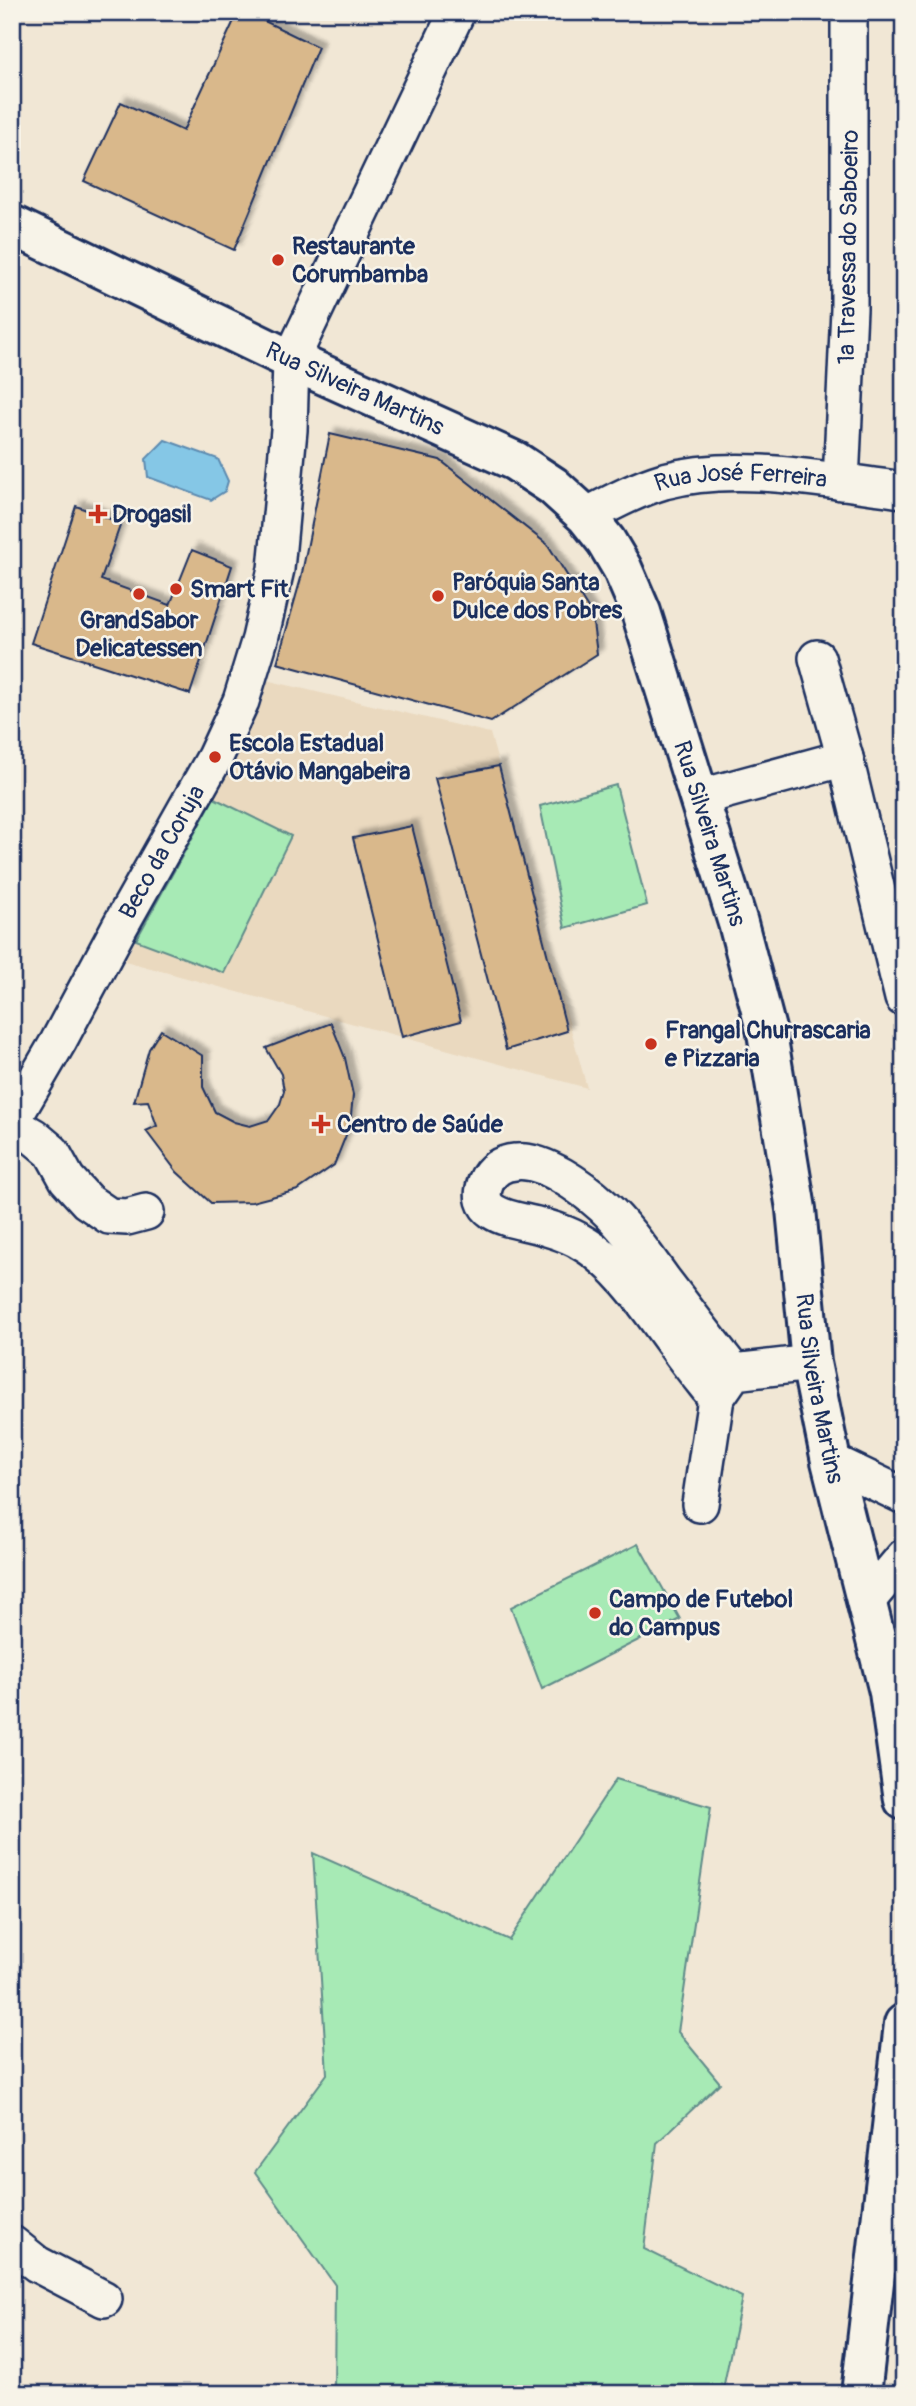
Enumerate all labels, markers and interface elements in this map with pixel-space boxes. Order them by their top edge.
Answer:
street label: 1ª Travessa do Saboeiro [832,129,865,365]
place label: Restaurante Corumbamba [292,232,428,289]
marker: Restaurante Corumbamba [270,252,286,268]
street label: Rua Silveira Martins [261,336,449,442]
street label: Rua José Ferreira [651,458,829,498]
place label: Drogasil [112,500,192,529]
marker: Drogasil [90,506,106,522]
place label: Paróquia Santa Dulce dos Pobres [452,568,623,625]
place label: Smart Fit [190,575,290,604]
marker: Smart Fit [168,581,184,597]
marker: GrandSabor Delicatessen [131,586,147,602]
marker: Paróquia Santa Dulce dos Pobres [430,588,446,604]
place label: GrandSabor Delicatessen [75,606,203,663]
place label: Escola Estadual Otávio Mangabeira [229,729,410,786]
street label: Rua Silveira Martins [667,737,752,930]
marker: Escola Estadual Otávio Mangabeira [207,749,223,765]
street label: Beco da Coruja [113,780,211,924]
place label: Frangal Churrascaria e Pizzaria [664,1016,871,1073]
marker: Frangal Churrascaria e Pizzaria [643,1036,659,1052]
place label: Centro de Saúde [337,1110,504,1139]
marker: Centro de Saúde [311,1114,331,1134]
street label: Rua Silveira Martins [789,1292,850,1487]
place label: Campo de Futebol do Campus [609,1585,793,1642]
marker: Campo de Futebol do Campus [587,1605,603,1621]

